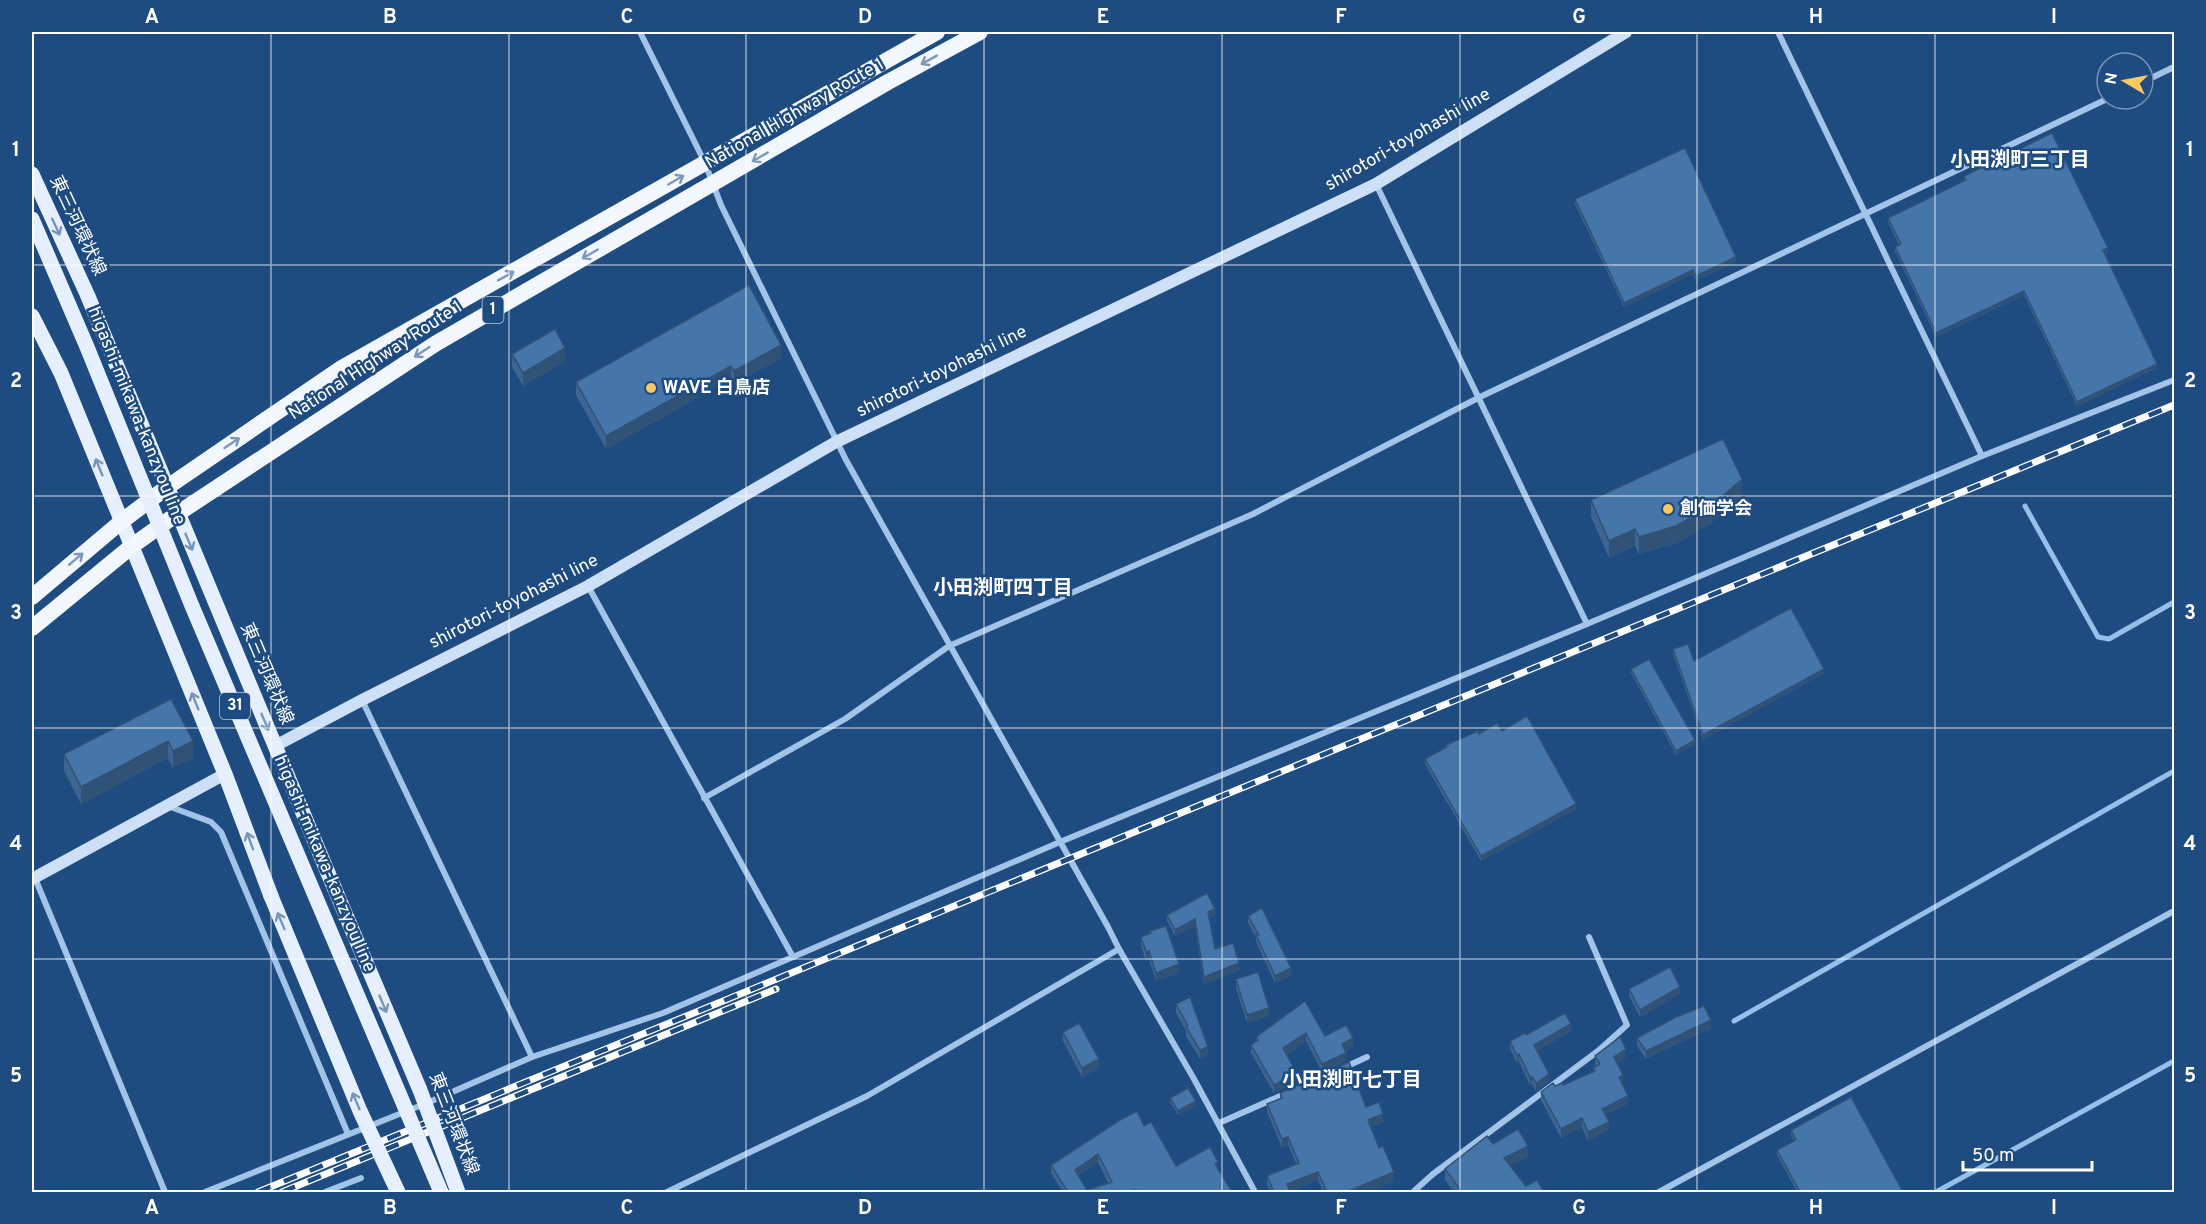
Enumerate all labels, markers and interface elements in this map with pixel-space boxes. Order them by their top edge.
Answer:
text: A [145,5,159,31]
text: B [383,5,397,31]
text: C [621,5,633,31]
text: D [858,5,872,31]
text: E [1097,5,1109,31]
text: F [1335,5,1347,31]
text: G [1572,5,1586,31]
text: H [1809,5,1823,31]
text: I [2051,5,2057,31]
north arrow [2095,51,2155,111]
street label: National Highway Route 1 [701,53,889,175]
one-way arrow [920,55,938,66]
text: N [2101,71,2123,86]
street label: shirotori-toyohashi line [1321,83,1495,197]
text: 1 [12,138,20,164]
text: 1 [2186,138,2194,164]
district label: 小田渕町三丁目 [1950,148,2090,174]
one-way arrow [751,152,769,163]
street label: 東三河環状線 [44,172,110,280]
one-way arrow [667,173,684,185]
one-way arrow [51,218,63,236]
one-way arrow [582,249,600,260]
one-way arrow [497,269,514,281]
street label: National Highway Route 1 [285,296,467,426]
road number: 1 [482,297,504,323]
street label: higashi-mikawa-kanzyou line [82,304,190,528]
street label: shirotori-toyohashi line [853,321,1031,423]
one-way arrow [414,347,431,359]
text: 2 [10,369,22,395]
text: 2 [2184,369,2196,395]
place label: WAVE 白鳥店 [663,377,770,400]
marker: WAVE 白鳥店 [644,381,658,395]
one-way arrow [223,436,240,448]
one-way arrow [93,458,104,477]
place label: 創価学会 [1680,498,1752,521]
marker: 創価学会 [1661,502,1675,516]
one-way arrow [185,533,196,551]
street label: shirotori-toyohashi line [425,549,603,655]
one-way arrow [68,553,84,566]
district label: 小田渕町四丁目 [933,576,1073,602]
text: 3 [10,601,22,627]
text: 3 [2184,601,2196,627]
street label: 東三河環状線 [234,620,298,728]
one-way arrow [189,692,200,710]
road number: 31 [220,693,250,719]
one-way arrow [260,712,271,731]
street label: higashi-mikawa-kanzyou line [268,752,380,976]
text: 4 [10,832,22,858]
text: 4 [2184,832,2196,858]
one-way arrow [244,833,255,851]
one-way arrow [275,912,286,931]
one-way arrow [378,994,389,1012]
text: 5 [10,1064,22,1090]
text: 5 [2184,1064,2196,1090]
district label: 小田渕町七丁目 [1282,1068,1422,1094]
street label: 東三河環状線 [423,1069,483,1179]
one-way arrow [350,1093,361,1111]
scale bar [1963,1134,2092,1172]
text: 50 m [1972,1145,2014,1168]
text: A [145,1196,159,1222]
text: B [383,1196,397,1222]
text: C [621,1196,633,1222]
text: D [858,1196,872,1222]
text: E [1097,1196,1109,1222]
text: F [1335,1196,1347,1222]
text: G [1572,1196,1586,1222]
text: H [1809,1196,1823,1222]
text: I [2051,1196,2057,1222]

